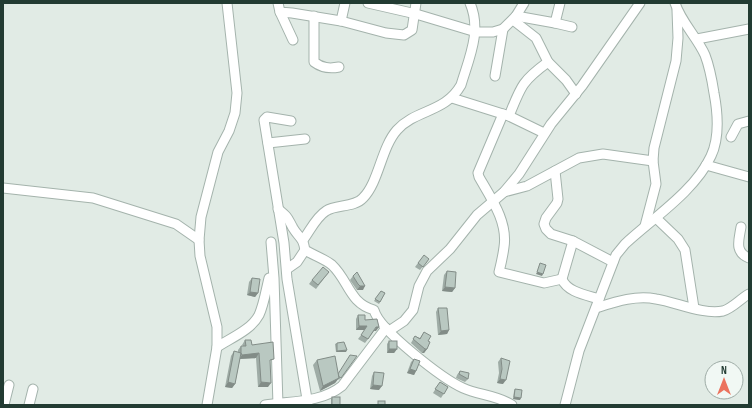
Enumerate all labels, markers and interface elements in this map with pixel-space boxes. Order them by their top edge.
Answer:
north arrow [704,360,744,400]
text: N [721,364,727,377]

